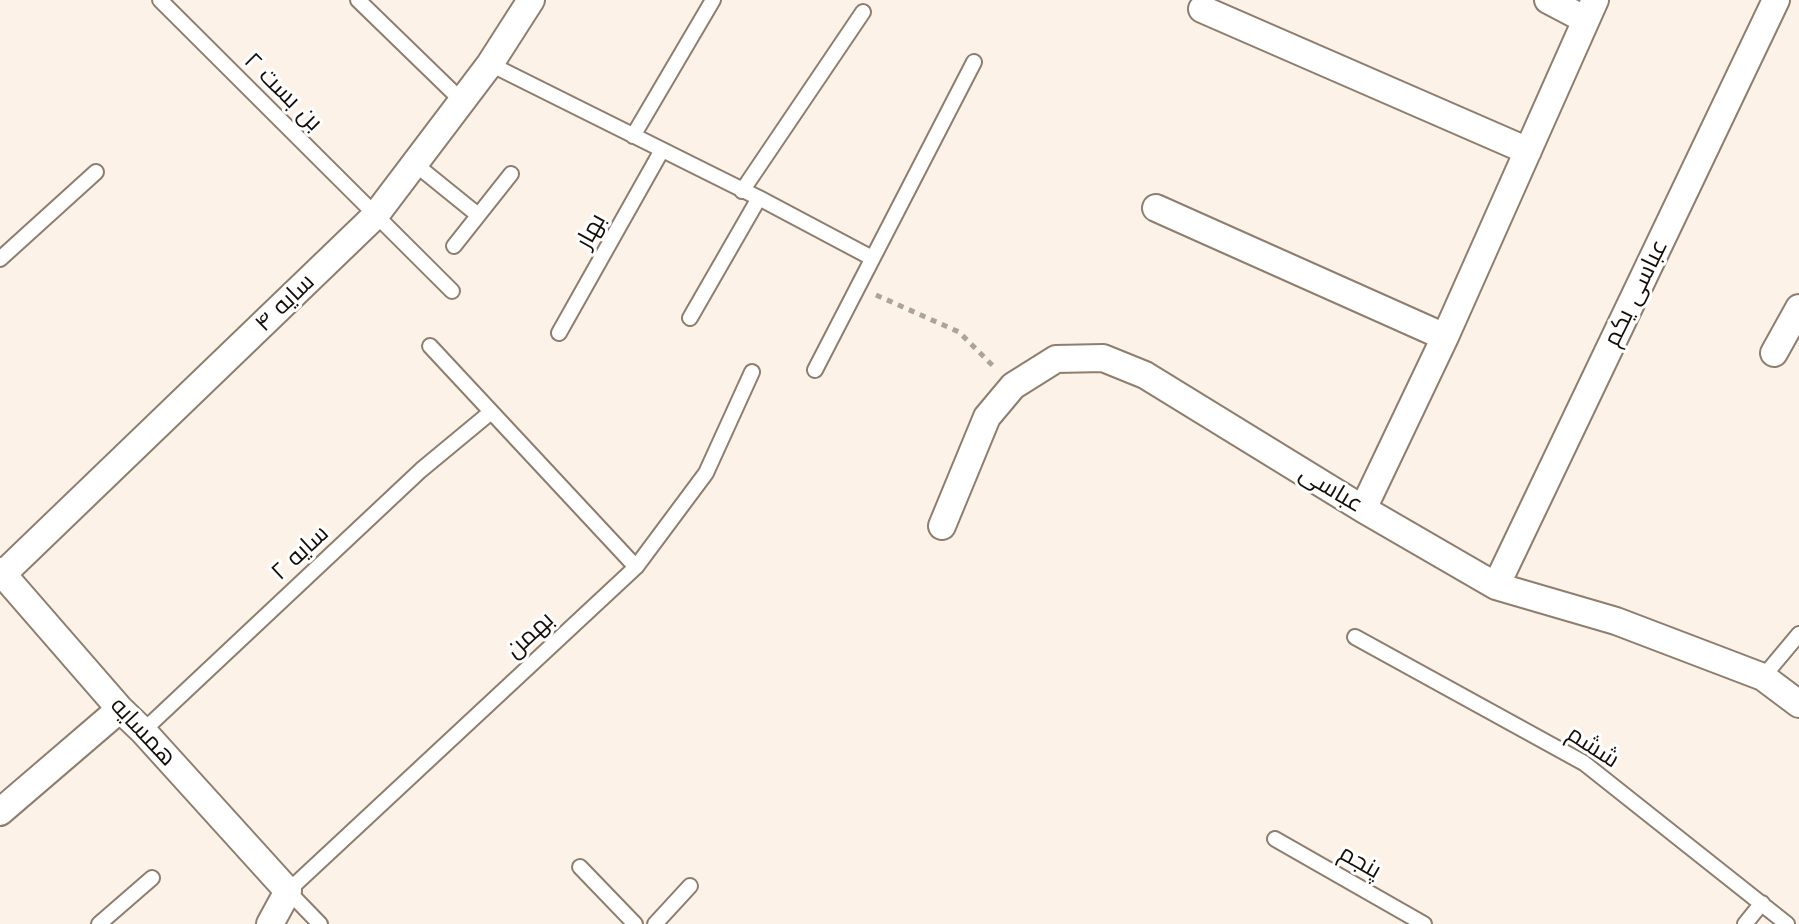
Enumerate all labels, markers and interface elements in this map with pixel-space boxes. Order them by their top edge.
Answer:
street label: بن بست ۲ [238,47,328,137]
street label: بهار [570,208,612,254]
street label: عباسی یکم [1598,235,1674,351]
street label: سایه ۴ [249,268,321,338]
street label: عباسی [1294,459,1368,519]
street label: سایه ۲ [265,519,335,587]
street label: بهمن [500,606,560,664]
street label: همسایه [104,692,182,772]
street label: ششم [1562,720,1624,774]
street label: پنجم [1334,839,1386,885]

